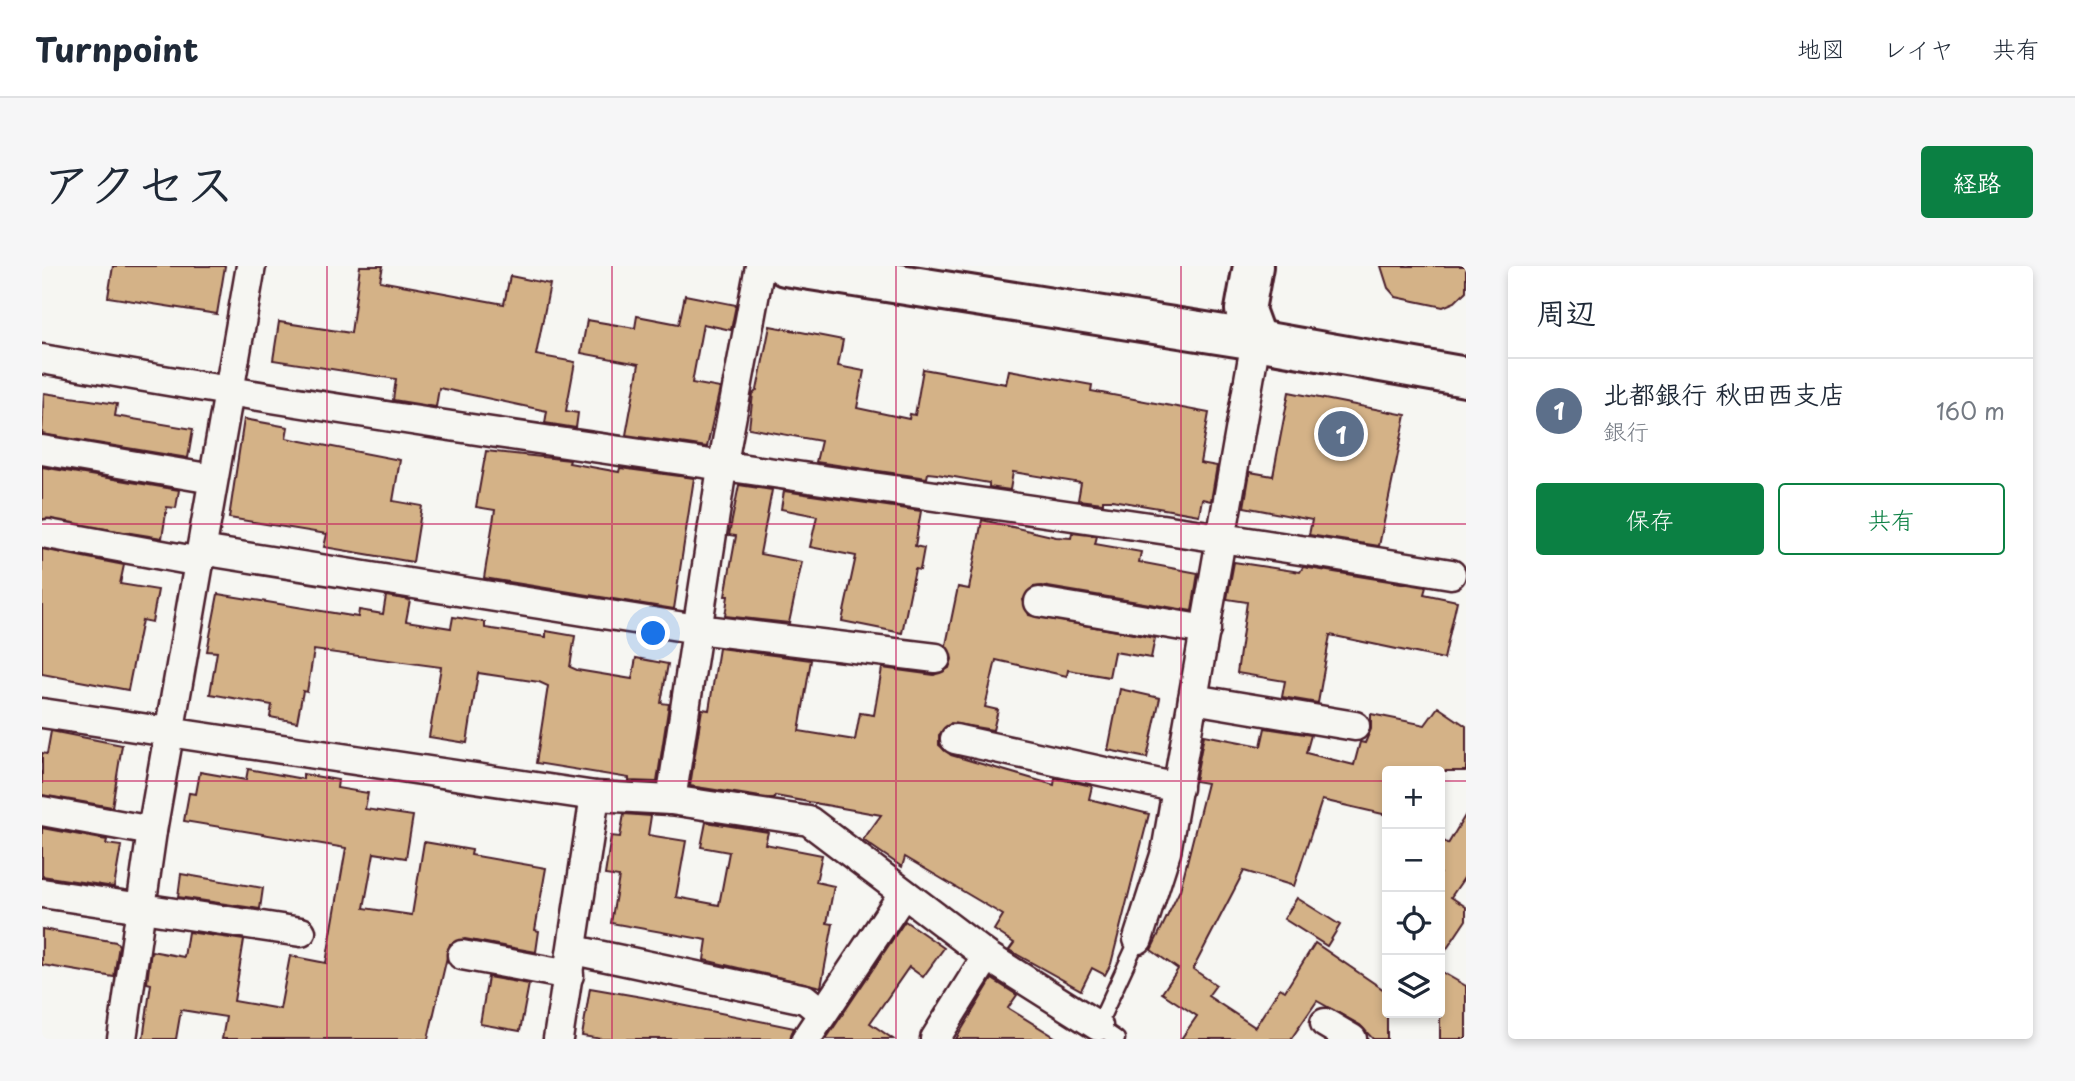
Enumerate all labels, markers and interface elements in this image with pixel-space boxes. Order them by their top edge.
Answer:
text: Turnpoint [35,23,199,73]
text: 地図 [1797,30,1845,66]
text: レイヤ [1883,30,1954,66]
text: 共有 [1992,30,2040,66]
text: アクセス [42,145,235,219]
button: 経路 [1921,146,2033,218]
text: 周辺 [1536,289,1596,334]
text: 北都銀行 秋田西支店 [1603,374,1845,413]
text: 1 [1554,393,1565,428]
text: 160 m [1936,393,2005,428]
pin: 1 [1318,408,1364,460]
text: 銀行 [1603,413,1649,448]
button: 保存 [1536,483,1764,555]
button: 共有 [1778,483,2005,555]
your location [636,616,670,650]
map controls [1382,766,1445,1018]
button: + [1382,766,1445,829]
button: − [1382,829,1445,892]
button: locate [1382,892,1445,955]
button: layers [1382,955,1445,1018]

